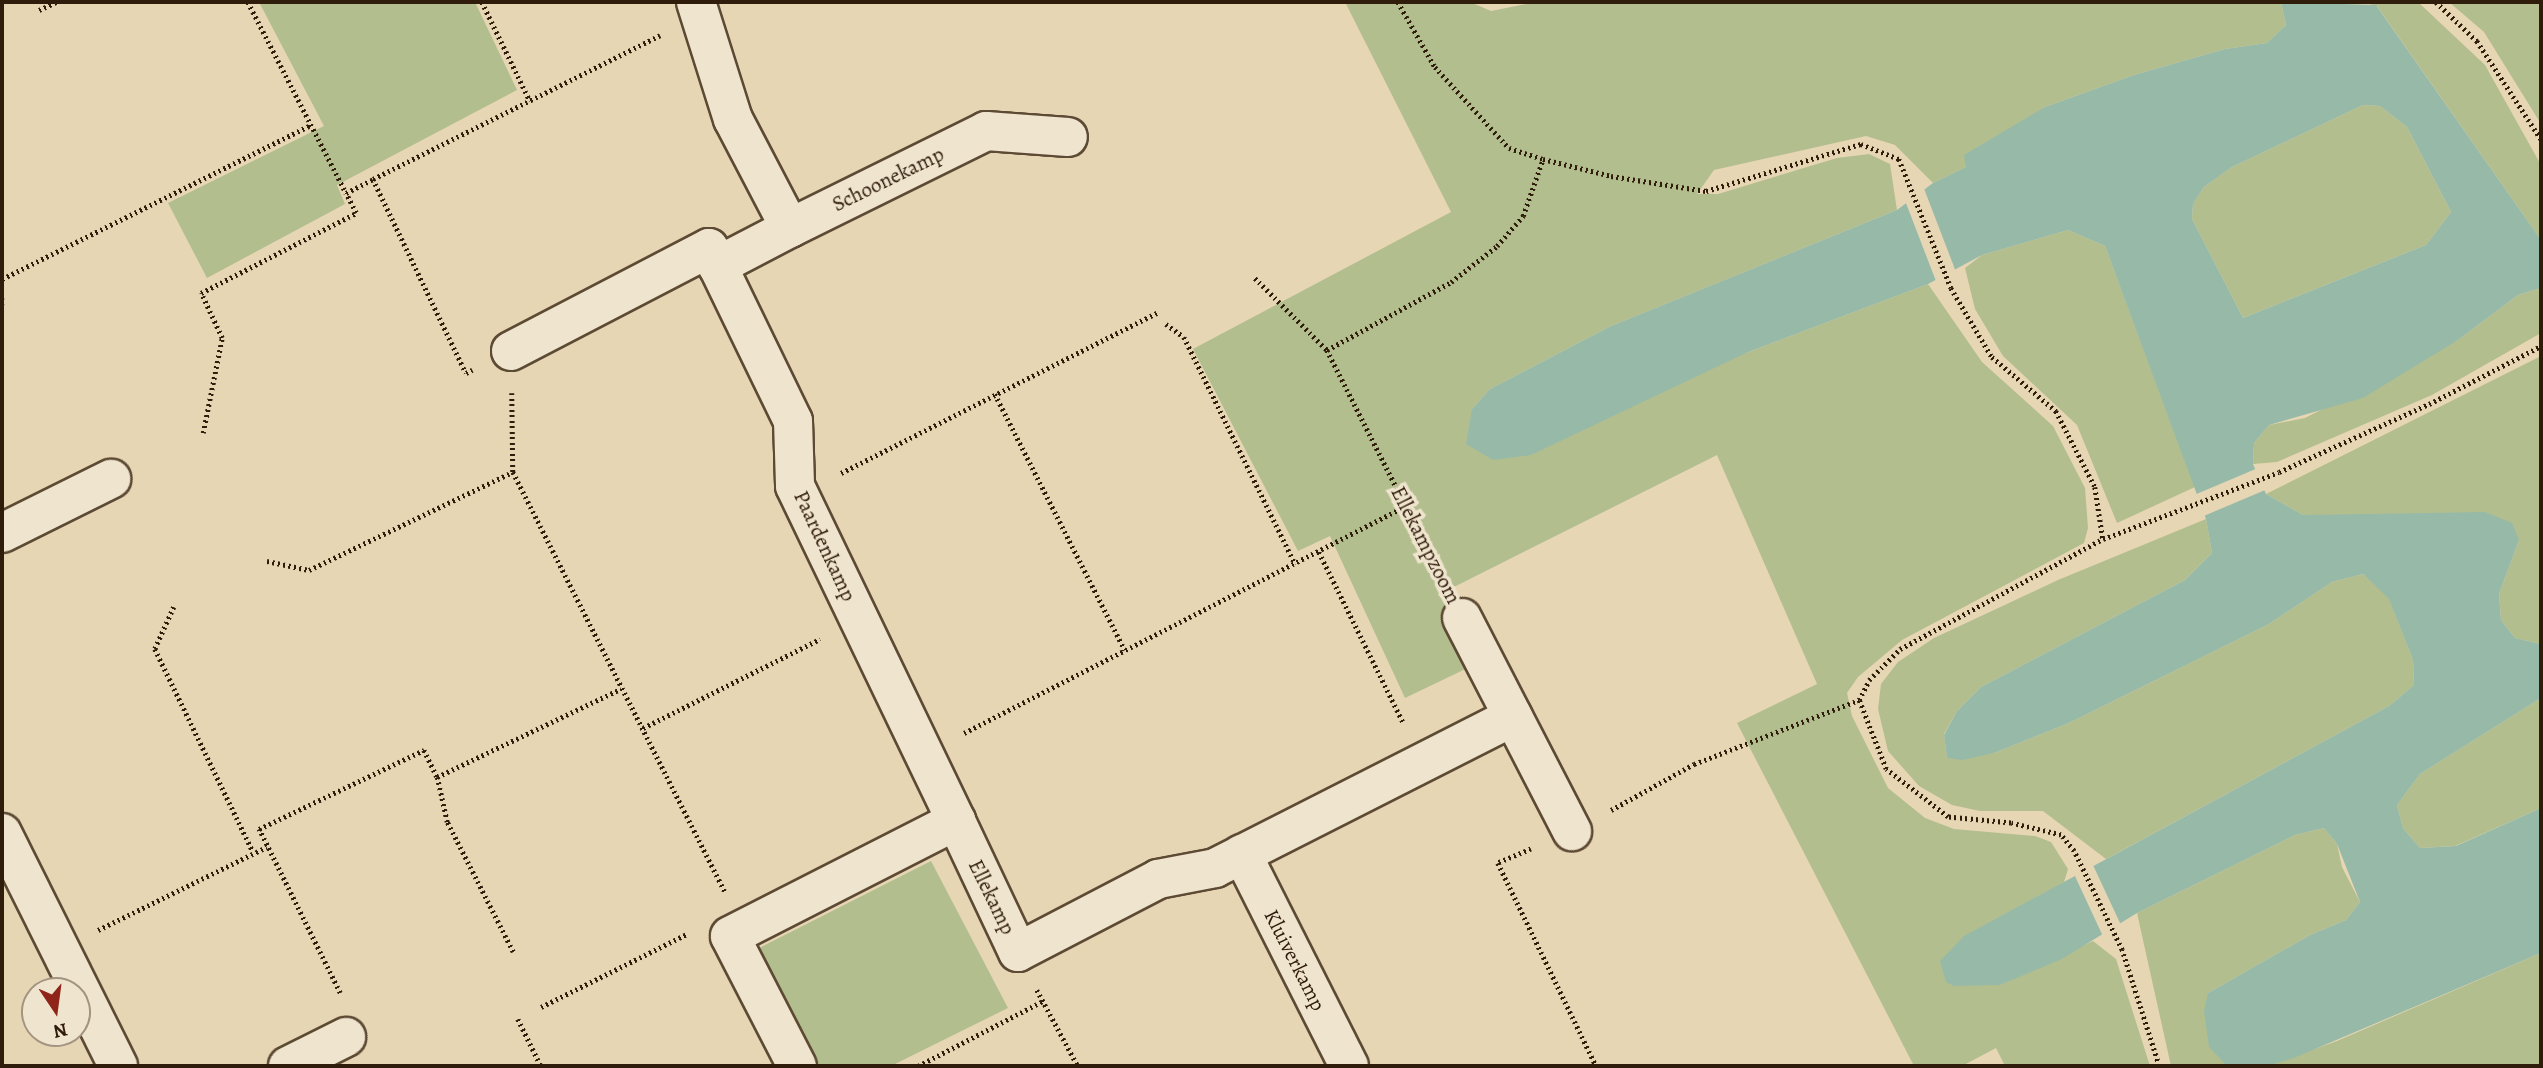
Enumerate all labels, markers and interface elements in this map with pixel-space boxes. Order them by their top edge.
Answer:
street label: Schoonekamp [828,141,948,217]
street label: Ellekampzoom [1386,482,1466,608]
street label: Paardenkamp [788,487,862,605]
street label: Ellekamp [963,855,1021,939]
street label: Kluiverkamp [1259,905,1331,1015]
north arrow [21,977,91,1047]
text: N [51,1016,70,1045]

